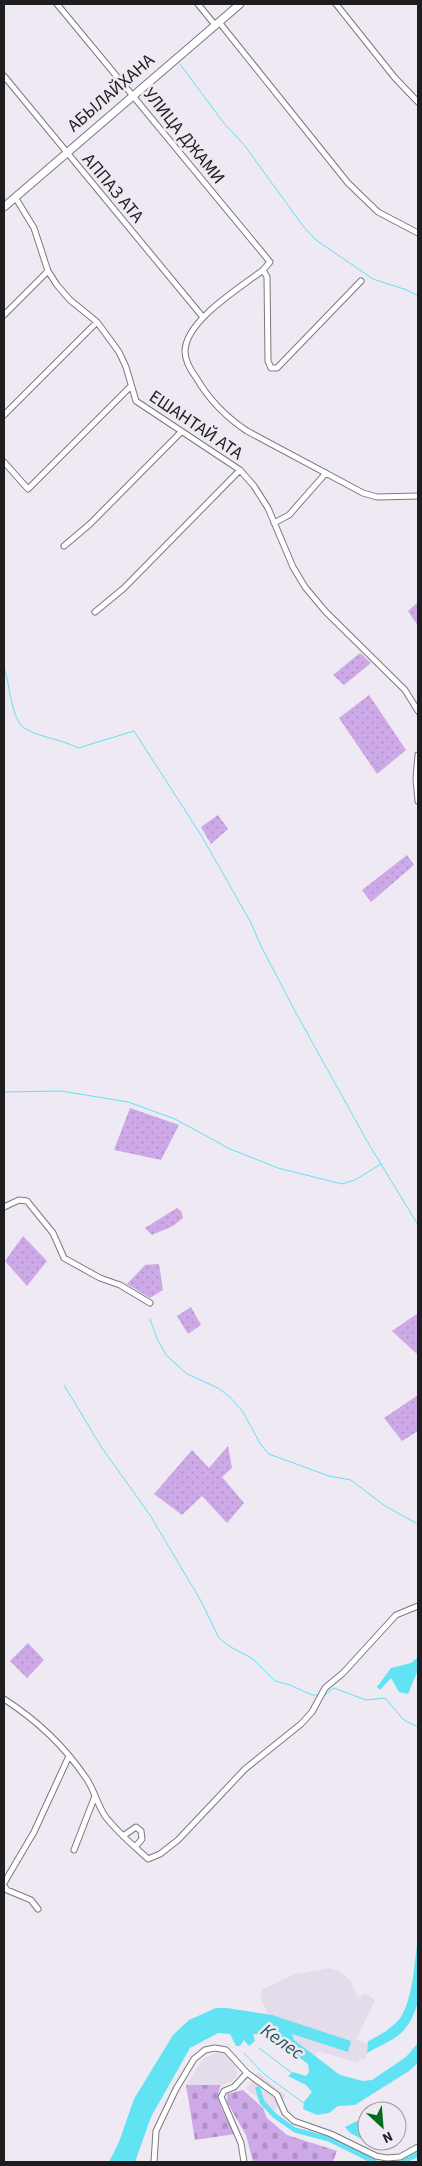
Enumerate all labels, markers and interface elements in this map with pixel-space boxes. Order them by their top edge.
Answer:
street label: АБЫЛАЙХАНА [62,48,160,138]
street label: УЛИЦА ДЖАМИ [137,83,231,189]
street label: АППАЗ АТА [76,148,150,228]
street label: ЕШАНТАЙ АТА [144,384,248,466]
water label: Келес [255,2017,310,2067]
north arrow [357,2101,407,2151]
text: N [379,2126,396,2148]

